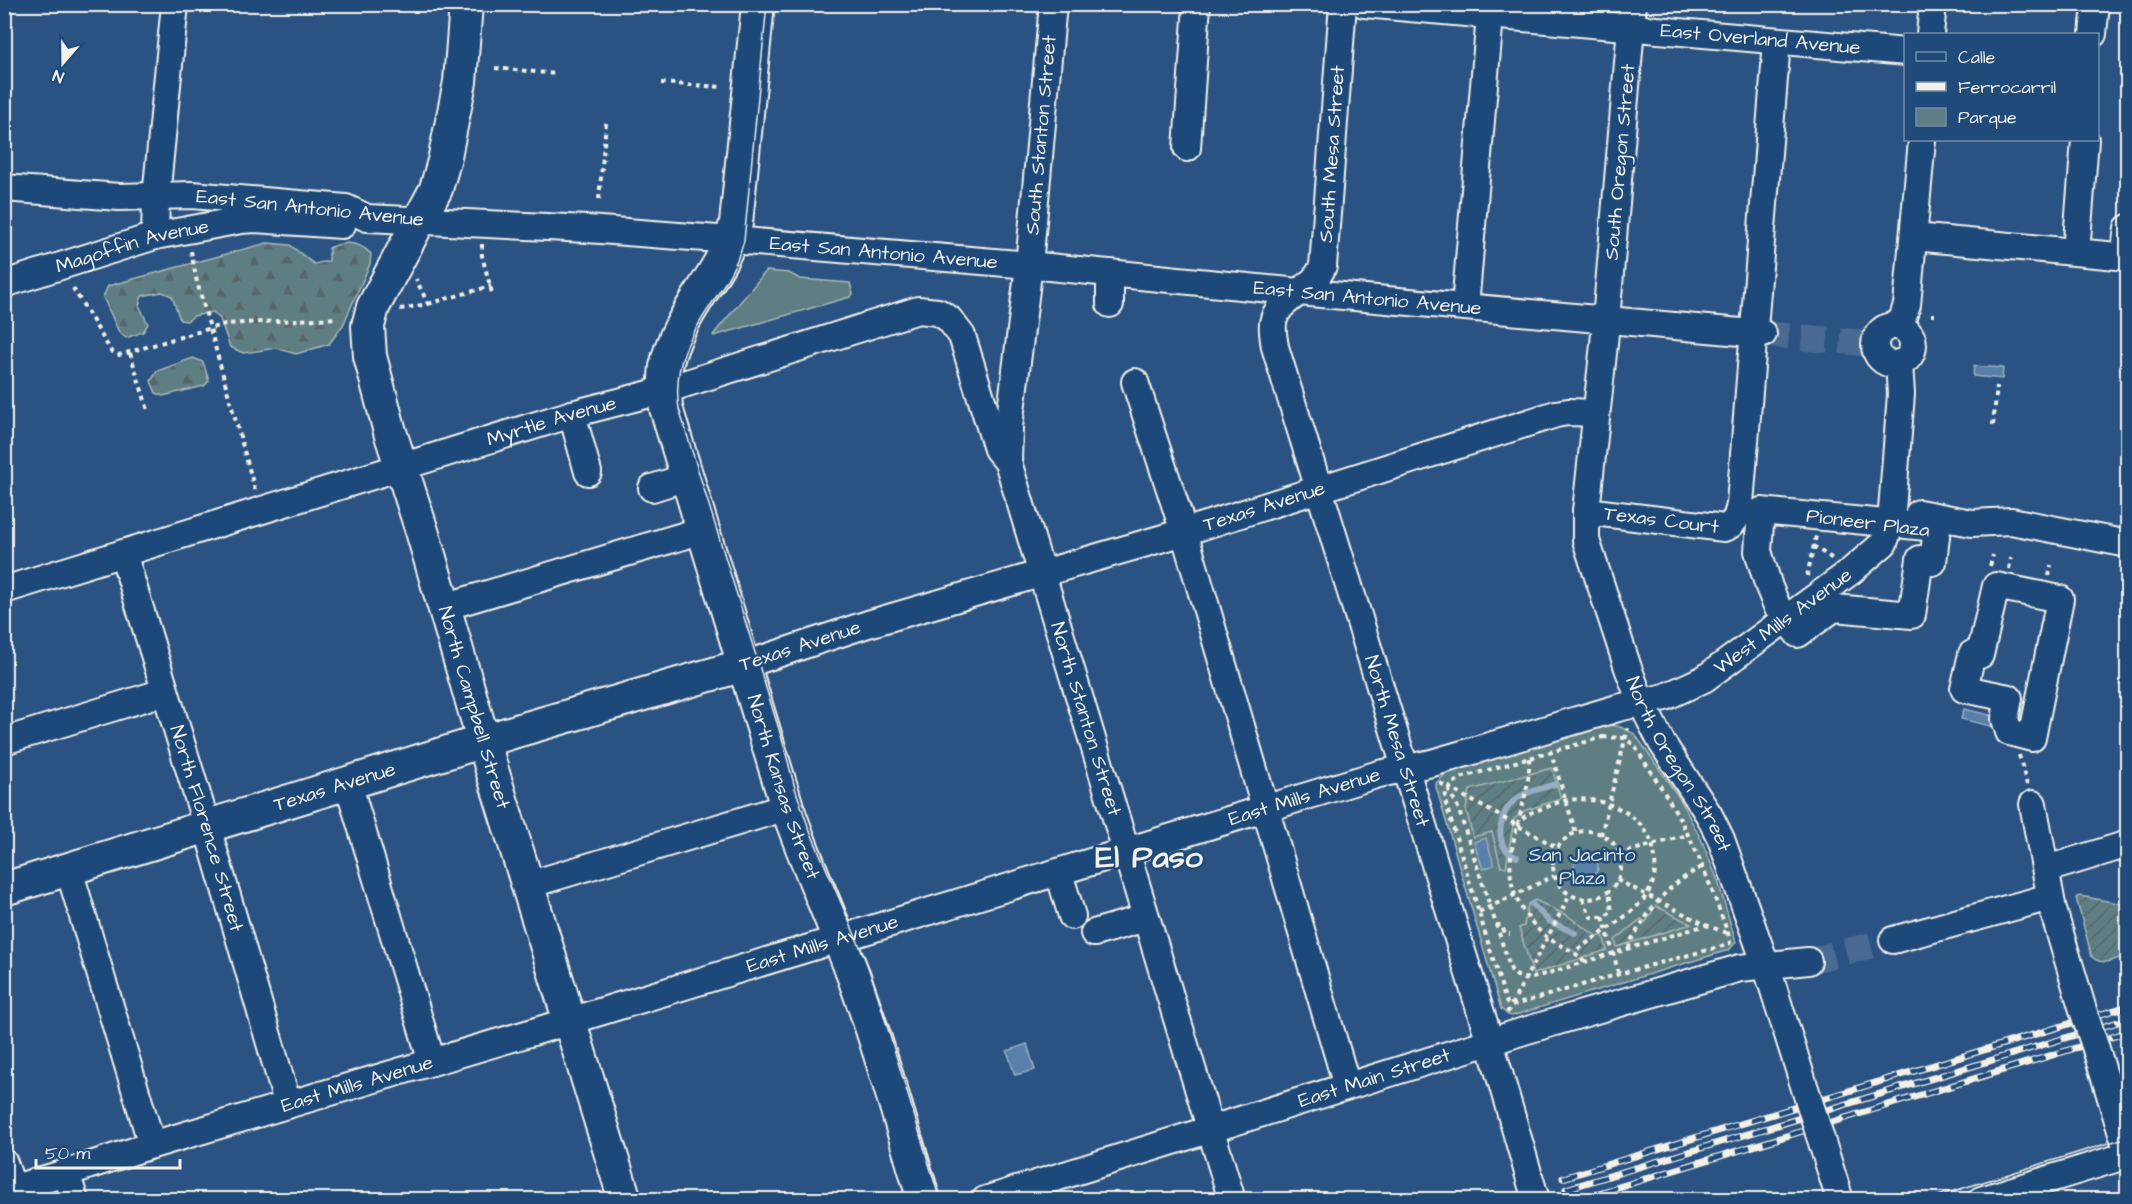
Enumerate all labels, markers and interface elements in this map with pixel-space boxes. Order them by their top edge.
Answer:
street label: East Overland Avenue [1659,16,1862,62]
north arrow [33,33,93,93]
legend [1904,33,2099,141]
street label: South Stanton Street [1018,34,1064,236]
text: Calle [1958,45,1996,70]
street label: South Oregon Street [1597,63,1644,261]
text: N [50,64,67,88]
street label: South Mesa Street [1312,64,1352,244]
text: Ferrocarril [1958,75,2056,100]
text: Parque [1958,105,2017,130]
street label: East San Antonio Avenue [195,182,425,234]
street label: Magoffin Avenue [52,212,211,281]
street label: East San Antonio Avenue [768,229,999,276]
street label: East San Antonio Avenue [1252,274,1483,322]
street label: Myrtle Avenue [483,389,619,454]
street label: Texas Avenue [1200,474,1329,539]
street label: Texas Court [1602,499,1721,541]
street label: Pioneer Plaza [1805,502,1931,544]
street label: West Mills Avenue [1708,561,1858,681]
street label: North Campbell Street [431,603,517,812]
street label: Texas Avenue [736,613,864,679]
street label: North Stanton Street [1043,619,1129,819]
street label: North Mesa Street [1357,652,1437,830]
street label: North Oregon Street [1619,673,1738,856]
street label: North Kansas Street [740,691,827,884]
street label: North Florence Street [163,722,251,935]
street label: Texas Avenue [270,755,399,819]
street label: East Mills Avenue [1225,760,1384,833]
district label: El Paso [1095,835,1204,880]
park label: San Jacinto Plaza [1529,841,1635,892]
street label: East Mills Avenue [743,908,902,980]
street label: East Main Street [1295,1041,1454,1115]
street label: East Mills Avenue [278,1048,437,1120]
scale bar [36,1132,180,1170]
text: 50 m [45,1141,90,1166]

